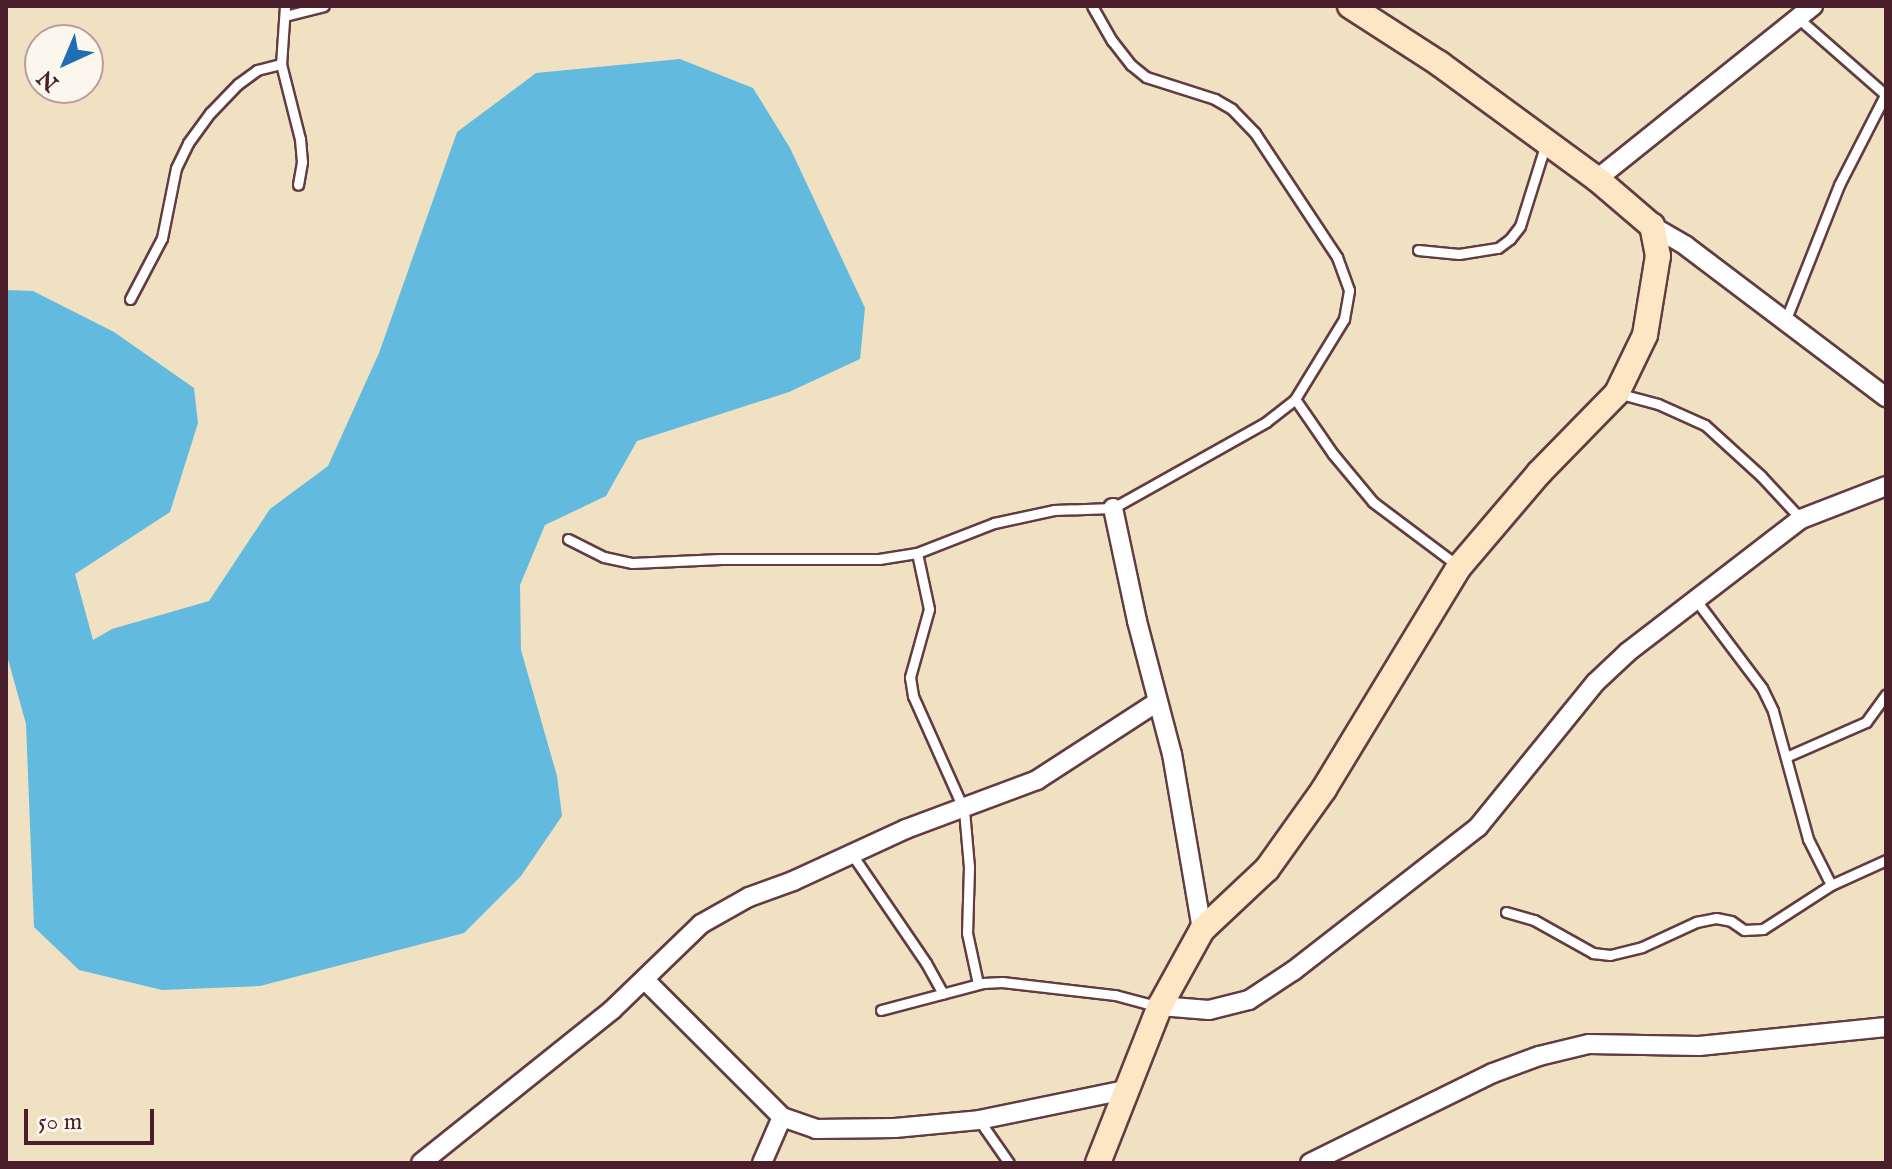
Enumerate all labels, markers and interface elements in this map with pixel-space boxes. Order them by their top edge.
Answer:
north arrow [24,24,104,104]
text: N [32,63,65,97]
scale bar [28,1093,158,1143]
text: 50 m [38,1107,82,1138]

